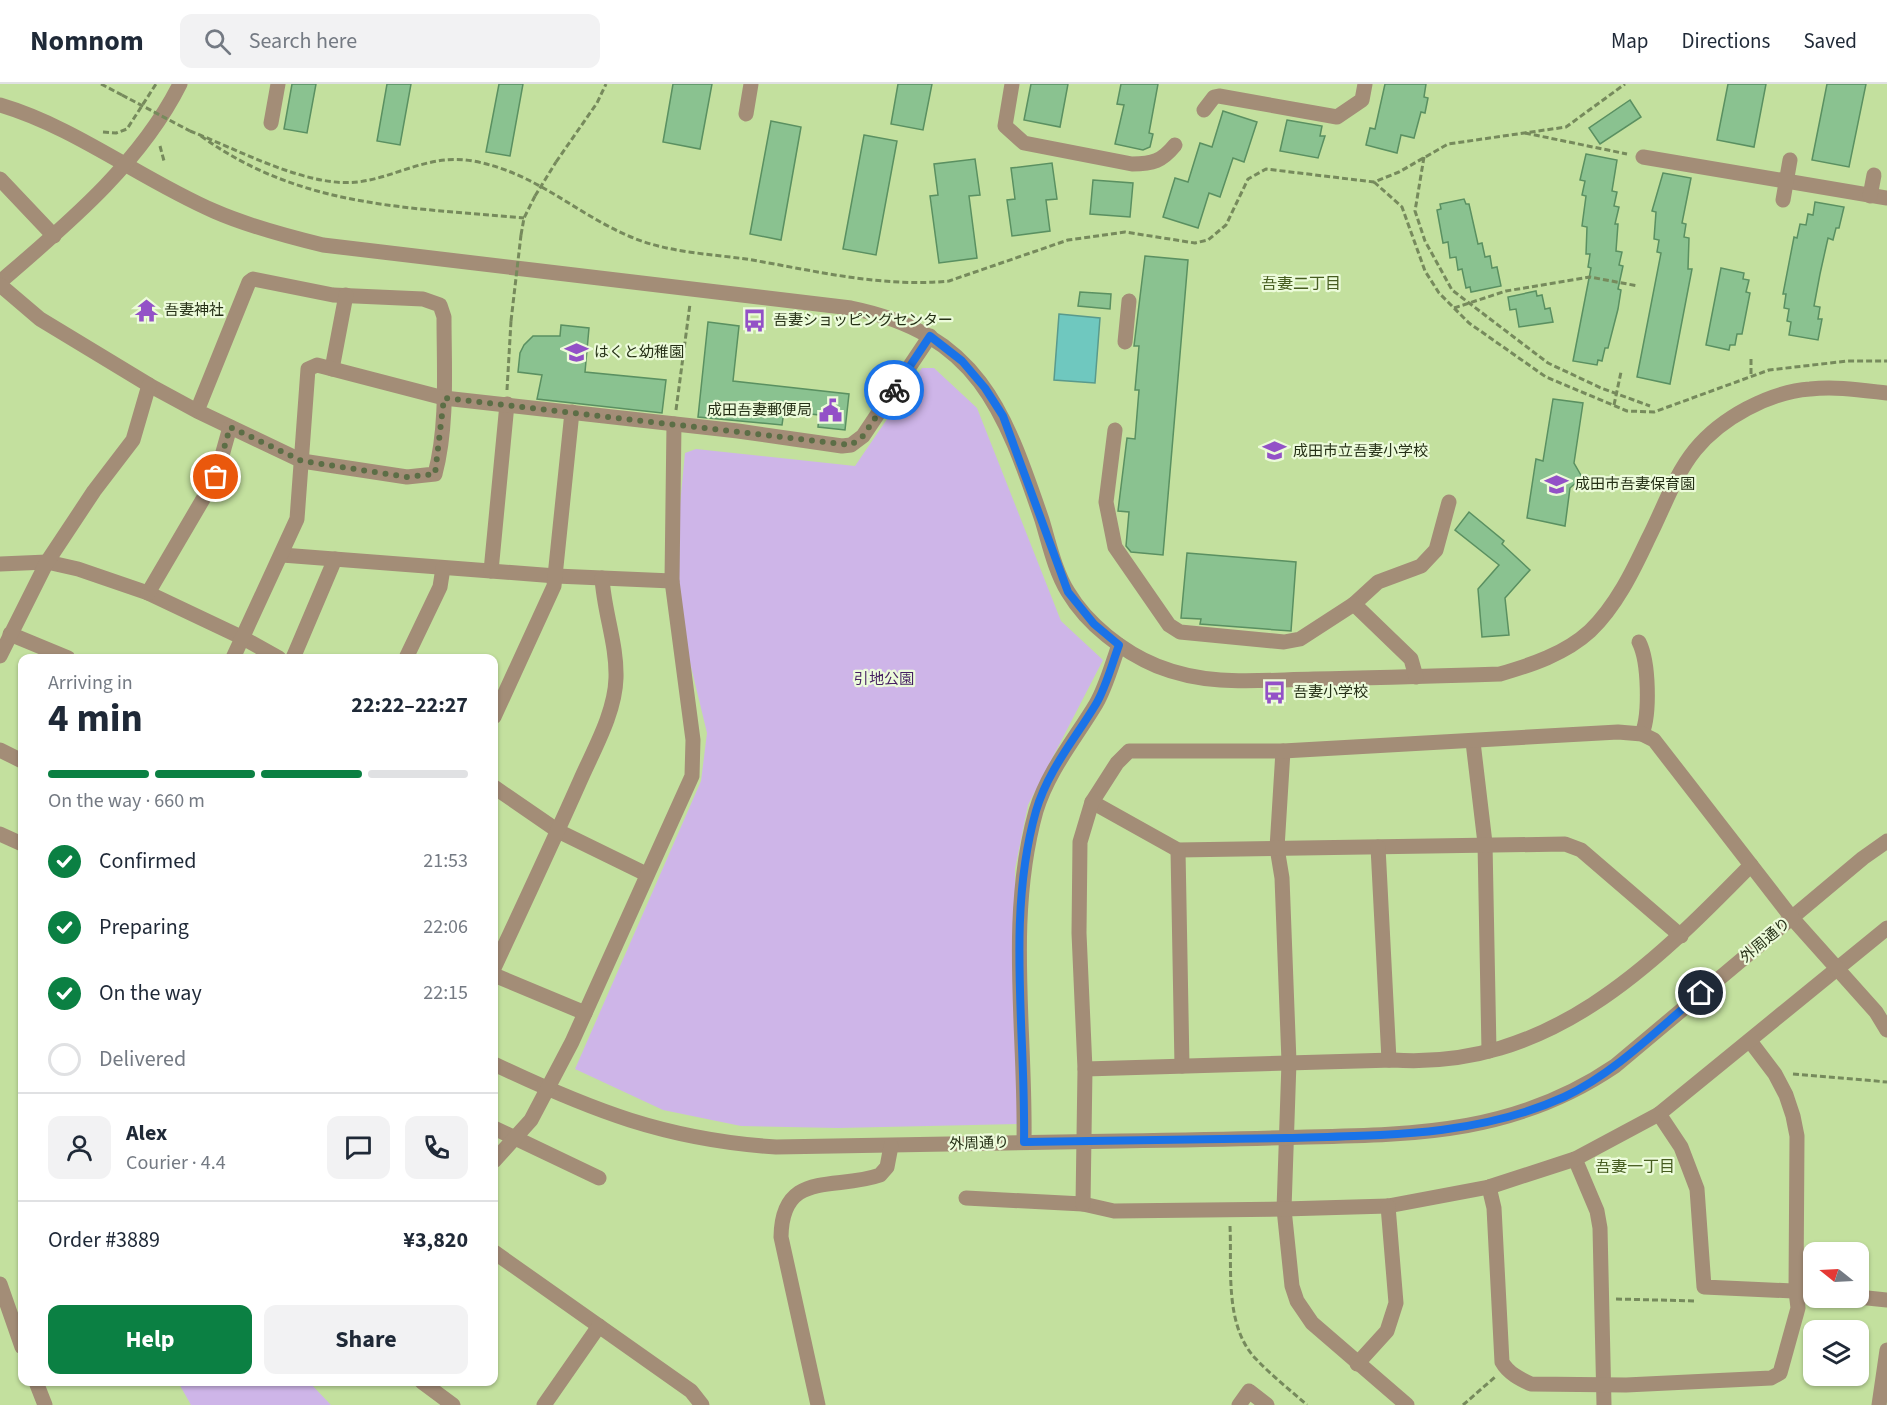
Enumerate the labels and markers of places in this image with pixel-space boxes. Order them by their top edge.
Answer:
temple icon: 吾妻神社 [133,297,159,323]
place label: 吾妻神社 [164,300,224,321]
bus stop icon: 吾妻ショッピングセンター [742,307,768,333]
place label: 吾妻ショッピングセンター [773,310,953,331]
school or university icon: はくと幼稚園 [563,339,589,365]
place label: はくと幼稚園 [594,342,684,363]
public building icon: 成田吾妻郵便局 [817,397,843,423]
place label: 成田吾妻郵便局 [707,400,812,421]
school or university icon: 成田市立吾妻小学校 [1262,438,1288,464]
place label: 成田市立吾妻小学校 [1293,441,1428,462]
pin [190,451,241,502]
school or university icon: 成田市吾妻保育園 [1544,471,1570,497]
place label: 成田市吾妻保育園 [1575,474,1695,495]
bus stop icon: 吾妻小学校 [1262,679,1288,705]
place label: 吾妻小学校 [1293,682,1368,703]
pin [1675,967,1726,1018]

